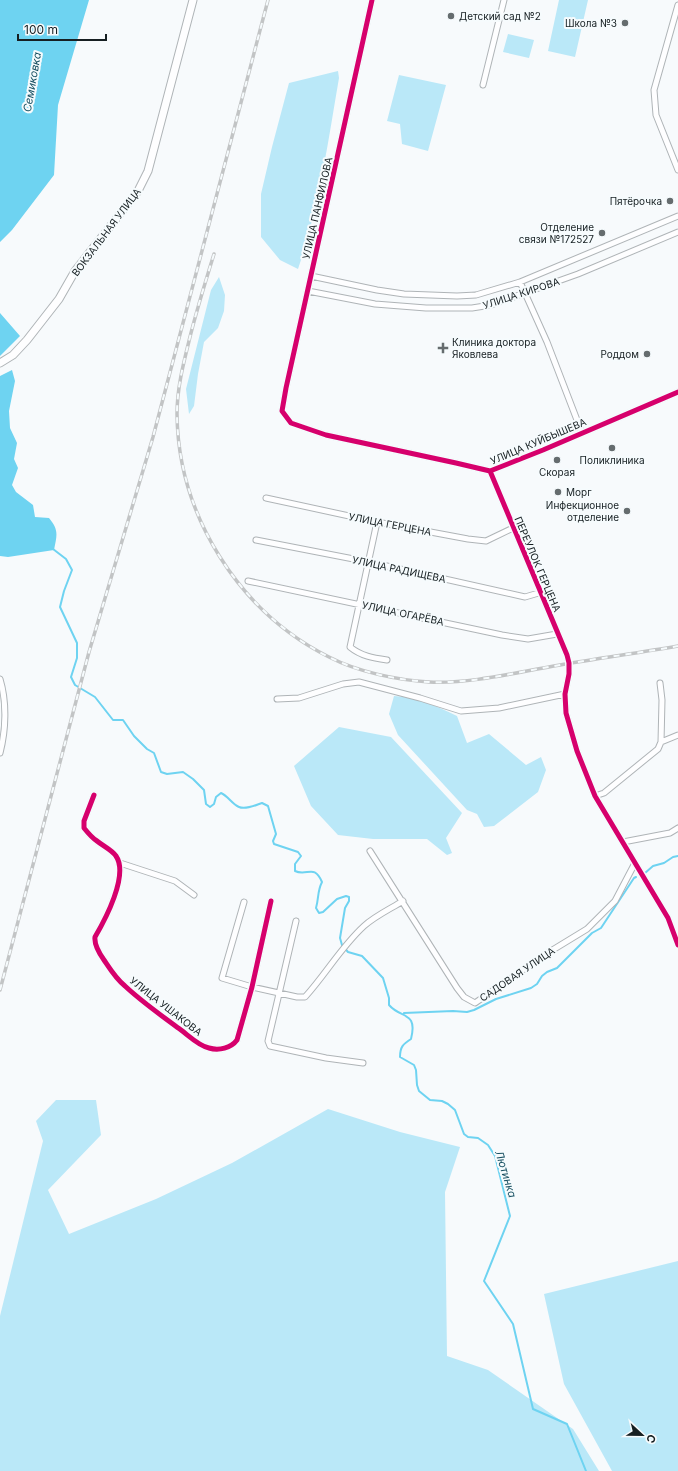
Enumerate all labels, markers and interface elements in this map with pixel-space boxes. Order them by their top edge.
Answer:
place label: Детский сад №2 [459,10,541,22]
marker: Детский сад №2 [446,11,456,21]
scale bar [18,16,106,42]
place label: Школа №3 [565,17,617,29]
marker: Школа №3 [620,18,630,28]
text: 100 m [24,22,58,37]
water label: Семиковка [20,51,44,113]
street label: УЛИЦА ПАНФИЛОВА [299,156,335,260]
street label: ВОКЗАЛЬНАЯ УЛИЦА [69,186,143,278]
place label: Пятёрочка [610,195,662,207]
marker: Пятёрочка [665,196,675,206]
place label: Отделение связи №172527 [519,221,594,245]
marker: Отделение связи №172527 [597,228,607,238]
street label: УЛИЦА КИРОВА [481,275,561,311]
place label: Клиника доктора Яковлева [452,336,536,360]
marker: Клиника доктора Яковлева [437,342,449,354]
place label: Роддом [600,348,639,360]
marker: Роддом [642,349,652,359]
street label: УЛИЦА КУЙБЫШЕВА [488,414,588,467]
marker: Поликлиника [607,443,617,453]
place label: Поликлиника [579,454,645,466]
marker: Скорая [552,455,562,465]
place label: Скорая [539,466,575,478]
place label: Морг [566,486,592,498]
marker: Морг [553,487,563,497]
place label: Инфекционное отделение [546,499,619,523]
marker: Инфекционное отделение [622,506,632,516]
street label: УЛИЦА ГЕРЦЕНА [348,510,432,538]
street label: ПЕРЕУЛОК ГЕРЦЕНА [512,514,564,614]
street label: УЛИЦА РАДИЩЕВА [351,553,447,585]
street label: УЛИЦА ОГАРЁВА [361,598,445,628]
street label: САДОВАЯ УЛИЦА [477,944,557,1004]
street label: УЛИЦА УШАКОВА [127,974,205,1038]
water label: Лютинка [492,1149,520,1200]
north arrow [622,1415,662,1455]
text: С [643,1432,659,1445]

